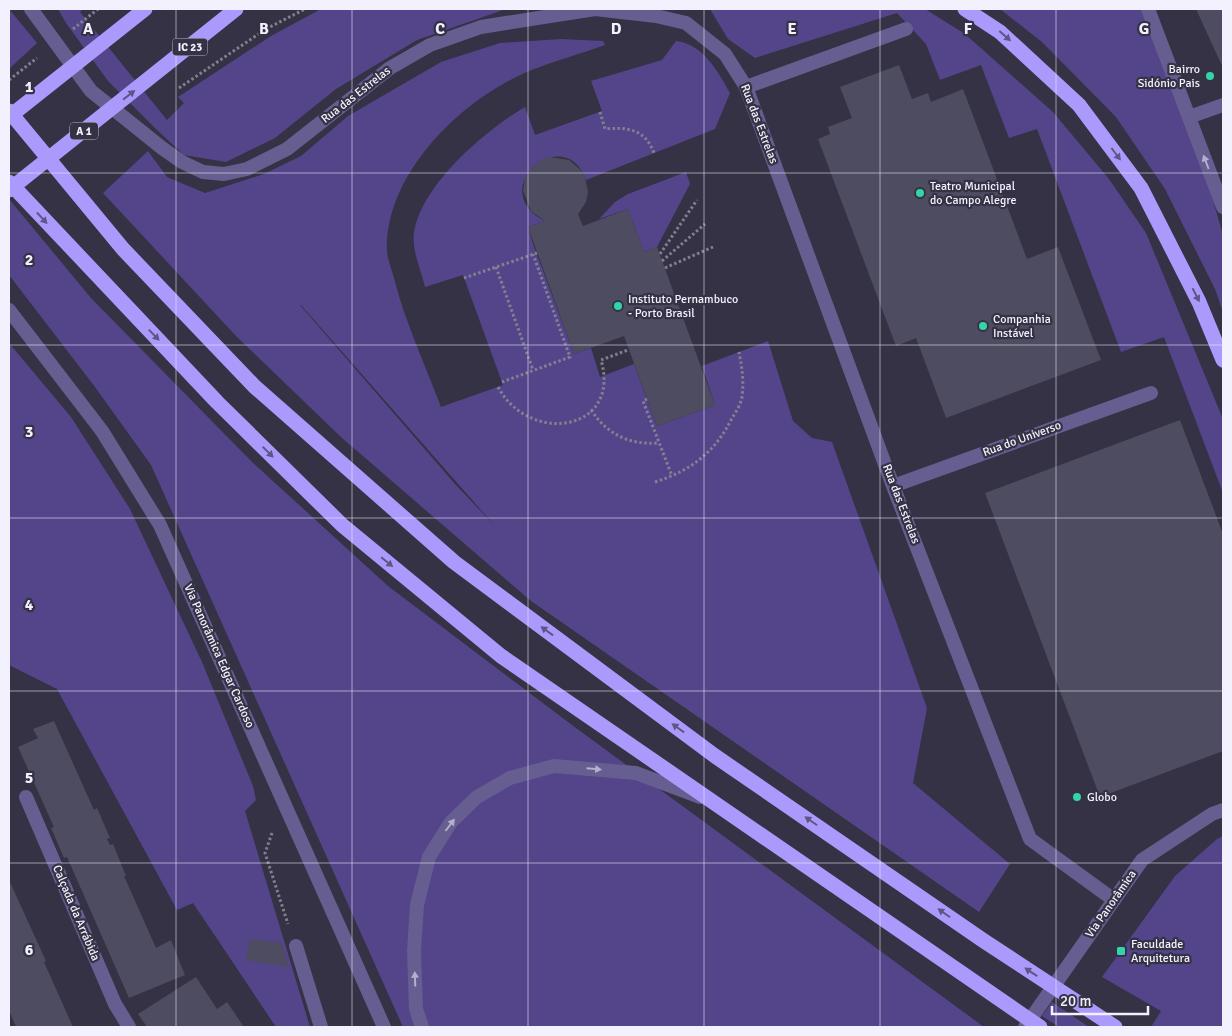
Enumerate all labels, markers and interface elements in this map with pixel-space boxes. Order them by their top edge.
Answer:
text: A [83,19,94,39]
text: B [259,19,269,39]
text: C [435,19,445,39]
text: D [611,19,622,39]
text: E [787,19,797,39]
text: F [964,19,973,39]
text: G [1139,19,1149,39]
one-way arrow [998,31,1011,42]
road number: IC 23 [172,38,208,56]
place label: Bairro Sidónio Pais [1138,62,1200,91]
street label: Rua das Estrelas [318,63,394,127]
marker: Bairro Sidónio Pais [1204,70,1216,82]
text: 1 [25,77,34,97]
street label: Rua das Estrelas [737,82,781,166]
one-way arrow [122,89,135,100]
road number: A 1 [70,122,98,140]
one-way arrow [1111,147,1121,161]
one-way arrow [1202,154,1210,169]
place label: Teatro Municipal do Campo Alegre [930,179,1016,208]
marker: Teatro Municipal do Campo Alegre [914,187,926,199]
one-way arrow [36,211,48,223]
text: 2 [25,250,33,270]
one-way arrow [1192,288,1200,302]
place label: Instituto Pernambuco - Porto Brasil [628,292,738,321]
marker: Instituto Pernambuco - Porto Brasil [612,300,624,312]
place label: Companhia Instável [993,312,1051,341]
marker: Companhia Instável [977,320,989,332]
one-way arrow [148,329,160,341]
street label: Rua do Universo [981,418,1063,460]
text: 3 [25,422,33,442]
one-way arrow [261,446,273,458]
street label: Rua das Estrelas [879,462,923,546]
one-way arrow [380,556,392,568]
street label: Via Panorâmica Edgar Cardoso [180,582,258,730]
text: 4 [25,595,34,615]
one-way arrow [540,626,554,636]
one-way arrow [671,723,685,733]
one-way arrow [586,765,602,773]
text: 5 [25,768,33,788]
place label: Globo [1087,790,1117,805]
marker: Globo [1071,791,1083,803]
one-way arrow [804,816,817,826]
one-way arrow [444,819,455,832]
street label: Calçada da Arrábida [49,863,103,963]
street label: Via Panorâmica [1082,867,1140,941]
one-way arrow [938,908,951,918]
place label: Faculdade Arquitetura [1131,937,1190,966]
text: 6 [25,940,34,960]
marker: Faculdade Arquitetura [1115,945,1127,957]
one-way arrow [1024,967,1038,976]
one-way arrow [410,971,418,987]
scale bar [1052,984,1148,1016]
text: 20 m [1060,992,1091,1010]

